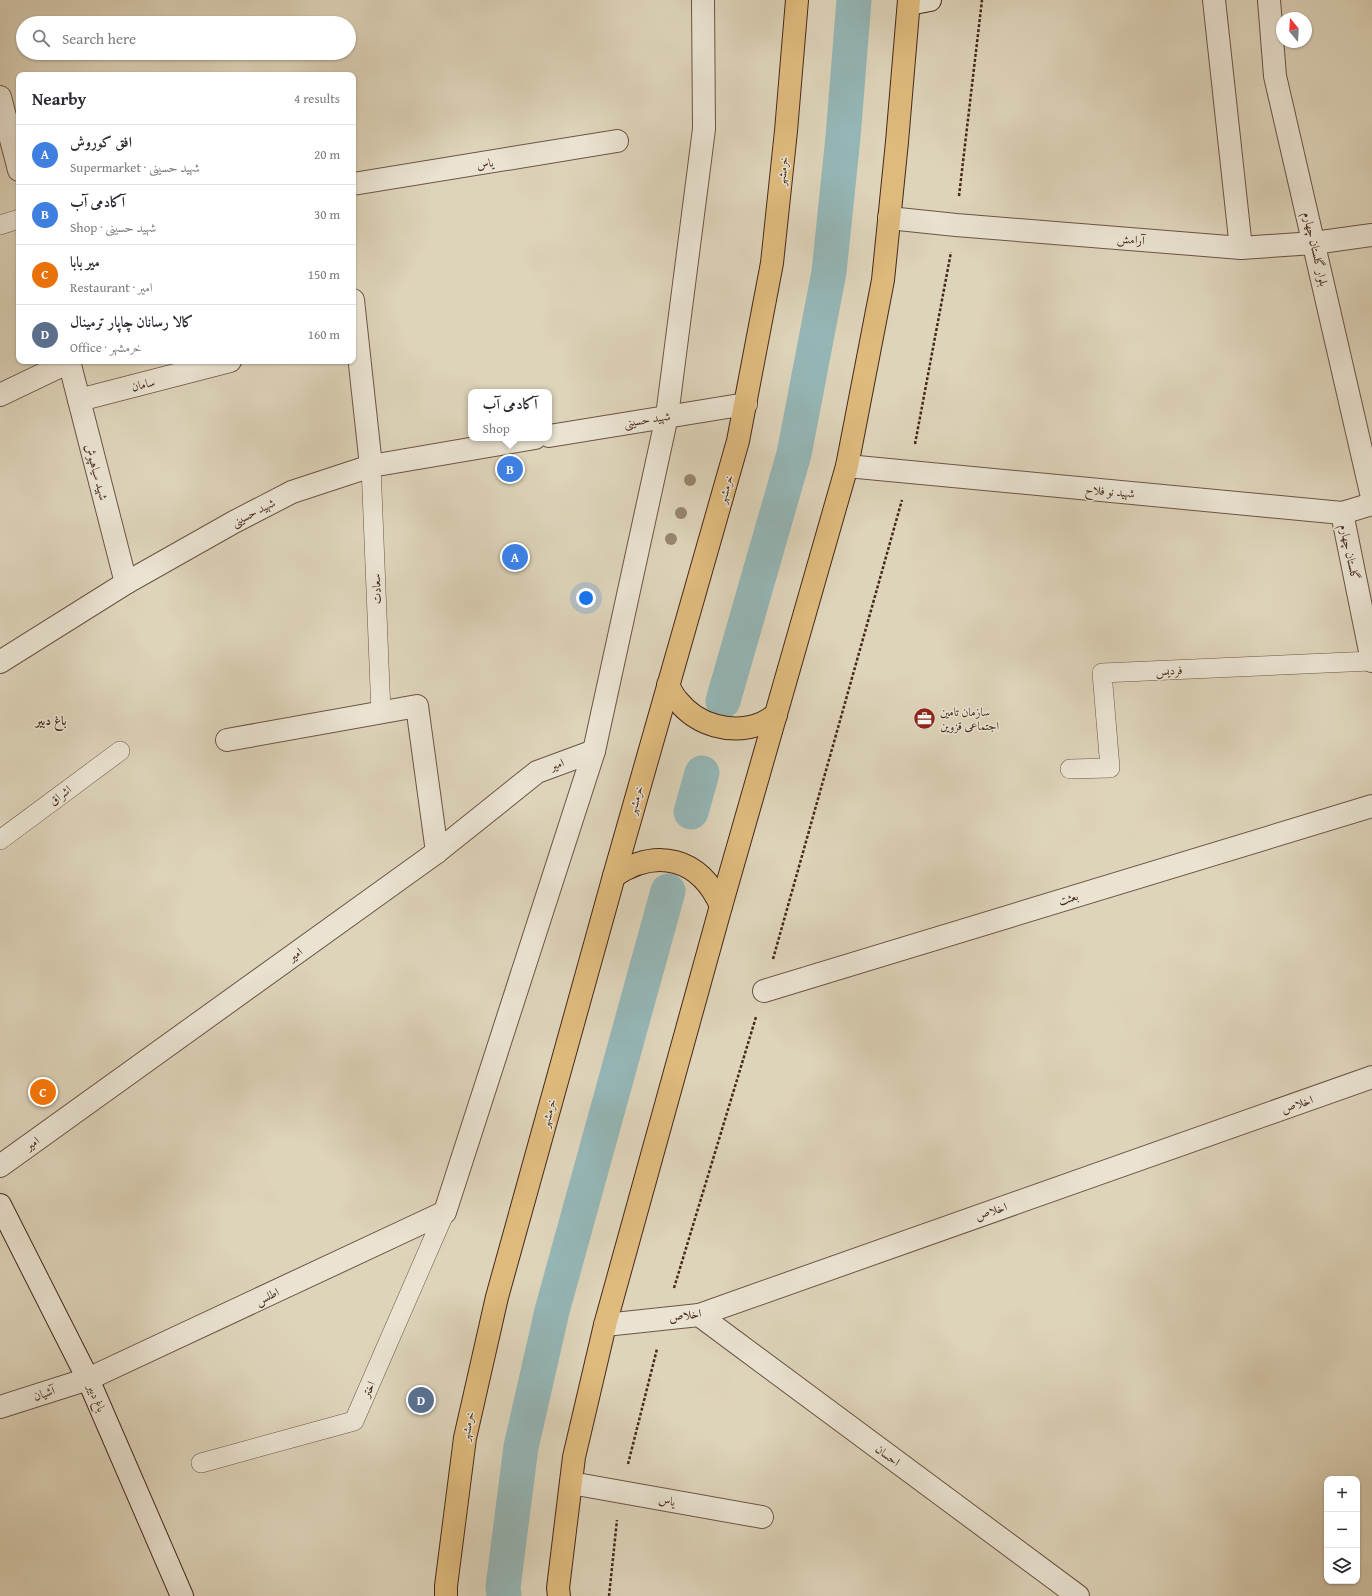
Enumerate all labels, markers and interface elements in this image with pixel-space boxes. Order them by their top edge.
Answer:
north arrow [1276,12,1312,48]
search box [16,16,356,60]
icon: search [30,27,52,49]
text: Search here [62,28,136,49]
text: Nearby [32,86,86,111]
text: 4 results [294,89,340,108]
text: افق کوروش [70,131,132,152]
text: A [41,145,49,164]
text: 20 m [314,145,340,164]
street label: یاس [475,153,495,173]
street label: خرمشهر [772,155,792,189]
text: Supermarket · شهید حسینی [70,158,200,177]
text: آکادمی آب [70,191,125,212]
text: B [41,205,49,224]
text: 30 m [314,205,340,224]
street label: بلوار گلستان چهارم [1296,210,1333,289]
text: Shop · شهید حسینی [70,218,156,237]
street label: آرامش [1116,229,1147,250]
text: میر بابا [70,251,100,272]
text: C [41,265,49,284]
text: 150 m [308,265,340,284]
text: Restaurant · امیر [70,278,153,297]
text: کالا رسانان چاپار ترمینال [70,311,194,332]
text: D [41,325,49,344]
text: 160 m [308,325,340,344]
text: Office · خرمشهر [70,338,142,357]
street label: سامان [129,373,157,395]
popup [468,389,552,441]
text: آکادمی آب [483,393,538,414]
street label: شهید حسینی [622,407,672,432]
text: Shop [483,419,510,438]
street label: شهید سیاهپوش [81,442,113,502]
pin: B [497,454,523,484]
street label: خرمشهر [712,472,737,507]
street label: شهید نو فلاح [1084,480,1135,505]
street label: شهید حسینی [228,494,278,531]
street label: گلستان چهارم [1333,522,1364,582]
pin: A [502,542,528,572]
street label: سعادت [367,573,385,605]
your location [576,588,596,608]
street label: فردیس [1155,661,1183,680]
place label: سازمان تامین اجتماعی قزوین [940,703,1000,734]
office icon: سازمان تامین اجتماعی قزوین [912,705,938,731]
district label: باغ دبیر [34,711,67,731]
street label: امیر [546,754,567,775]
street label: اشراق [45,781,75,809]
street label: خرمشهر [622,783,647,818]
street label: بعثت [1056,887,1080,909]
street label: امیر [283,943,306,966]
pin: C [30,1077,56,1107]
street label: اخلاص [1279,1091,1316,1117]
street label: خرمشهر [535,1097,560,1131]
street label: امیر [20,1132,43,1155]
street label: اخلاص [973,1198,1010,1224]
street label: اطلس [252,1283,283,1310]
street label: اخلاص [668,1304,703,1326]
street label: اختر [356,1378,379,1402]
street label: باغ دبیر [80,1380,110,1416]
street label: آشیان [31,1381,58,1404]
pin: D [408,1385,434,1415]
street label: خرمشهر [455,1410,478,1444]
street label: احسان [872,1440,904,1470]
map controls [1324,1476,1360,1584]
button: + [1324,1476,1360,1512]
street label: یاس [657,1490,678,1510]
button: − [1324,1512,1360,1548]
button: layers [1324,1548,1360,1584]

